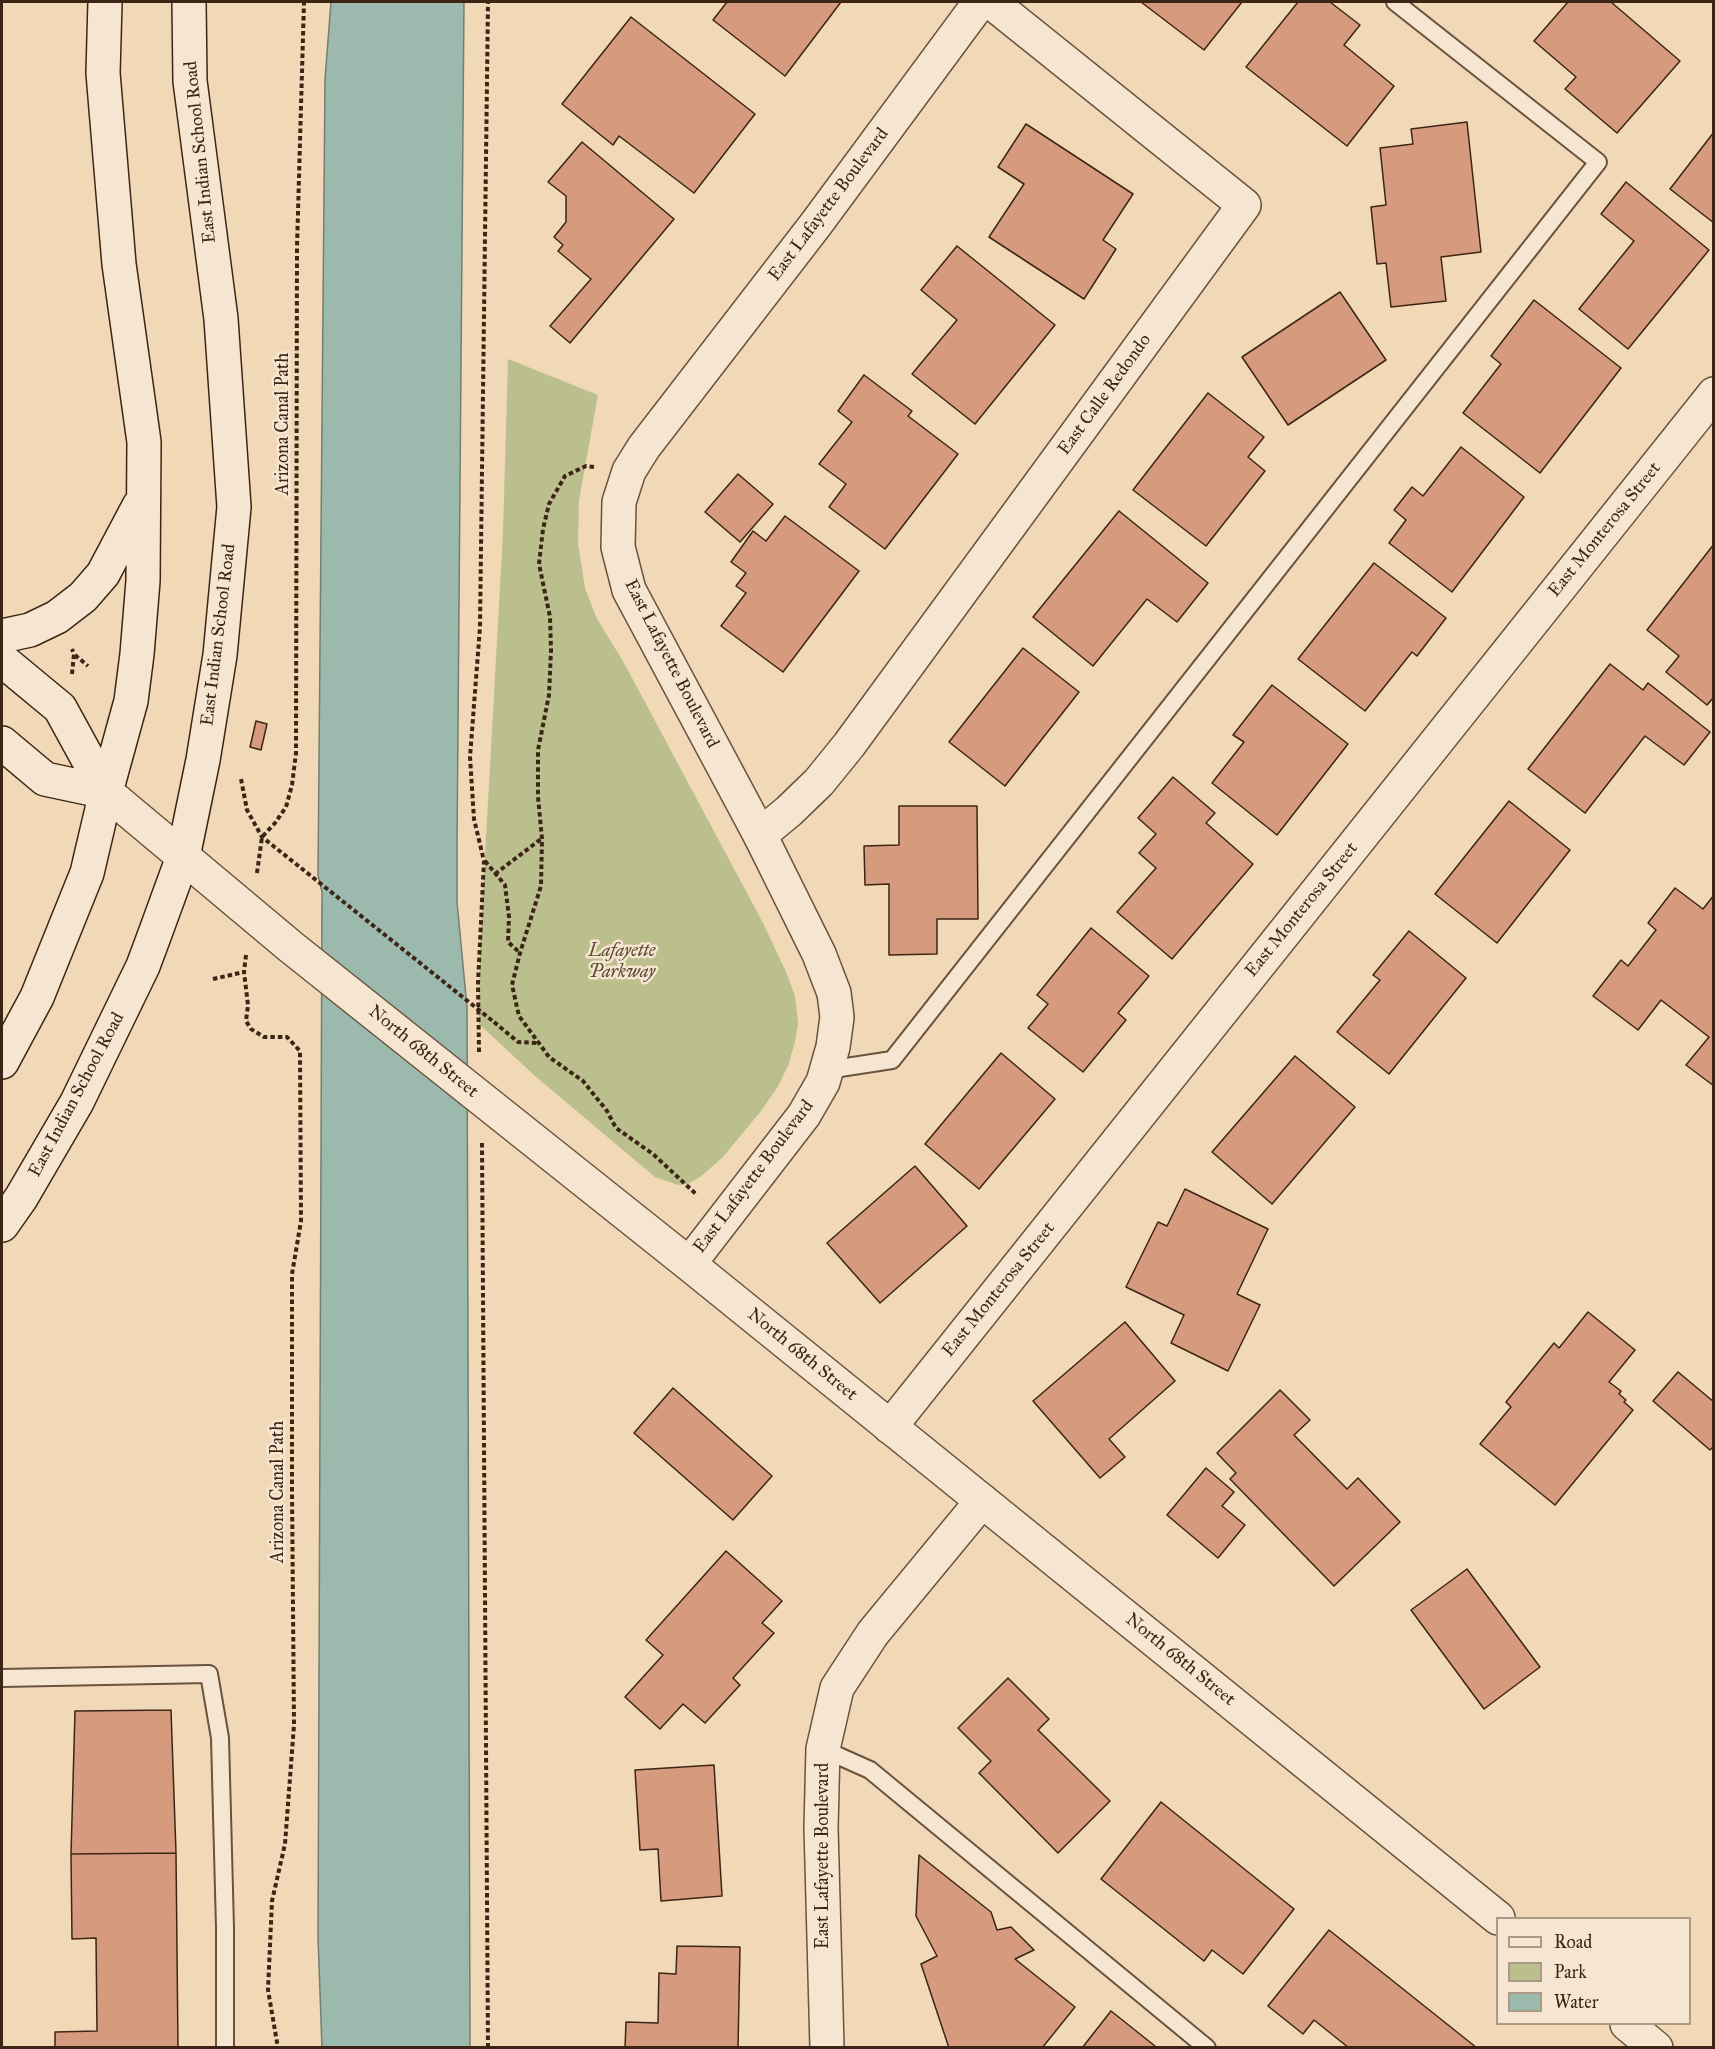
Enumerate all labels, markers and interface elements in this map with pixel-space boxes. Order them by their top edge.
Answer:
street label: East Indian School Road [181,60,221,244]
street label: East Lafayette Boulevard [764,124,894,286]
street label: East Calle Redondo [1054,330,1156,460]
street label: Arizona Canal Path [273,353,295,495]
street label: East Monterosa Street [1544,458,1666,602]
street label: East Indian School Road [197,543,241,727]
street label: East Lafayette Boulevard [619,576,723,752]
street label: East Monterosa Street [1241,838,1363,982]
park label: Lafayette Parkway [589,941,655,984]
street label: North 68th Street [364,1001,482,1103]
street label: East Indian School Road [24,1009,130,1181]
street label: East Lafayette Boulevard [689,1096,819,1258]
street label: East Monterosa Street [938,1218,1060,1362]
street label: North 68th Street [743,1304,861,1406]
street label: Arizona Canal Path [268,1421,290,1563]
street label: North 68th Street [1121,1609,1239,1711]
street label: East Lafayette Boulevard [813,1763,835,1949]
legend [1496,1917,1691,2025]
text: Road [1554,1931,1592,1953]
text: Park [1554,1961,1587,1983]
text: Water [1554,1991,1598,2013]

